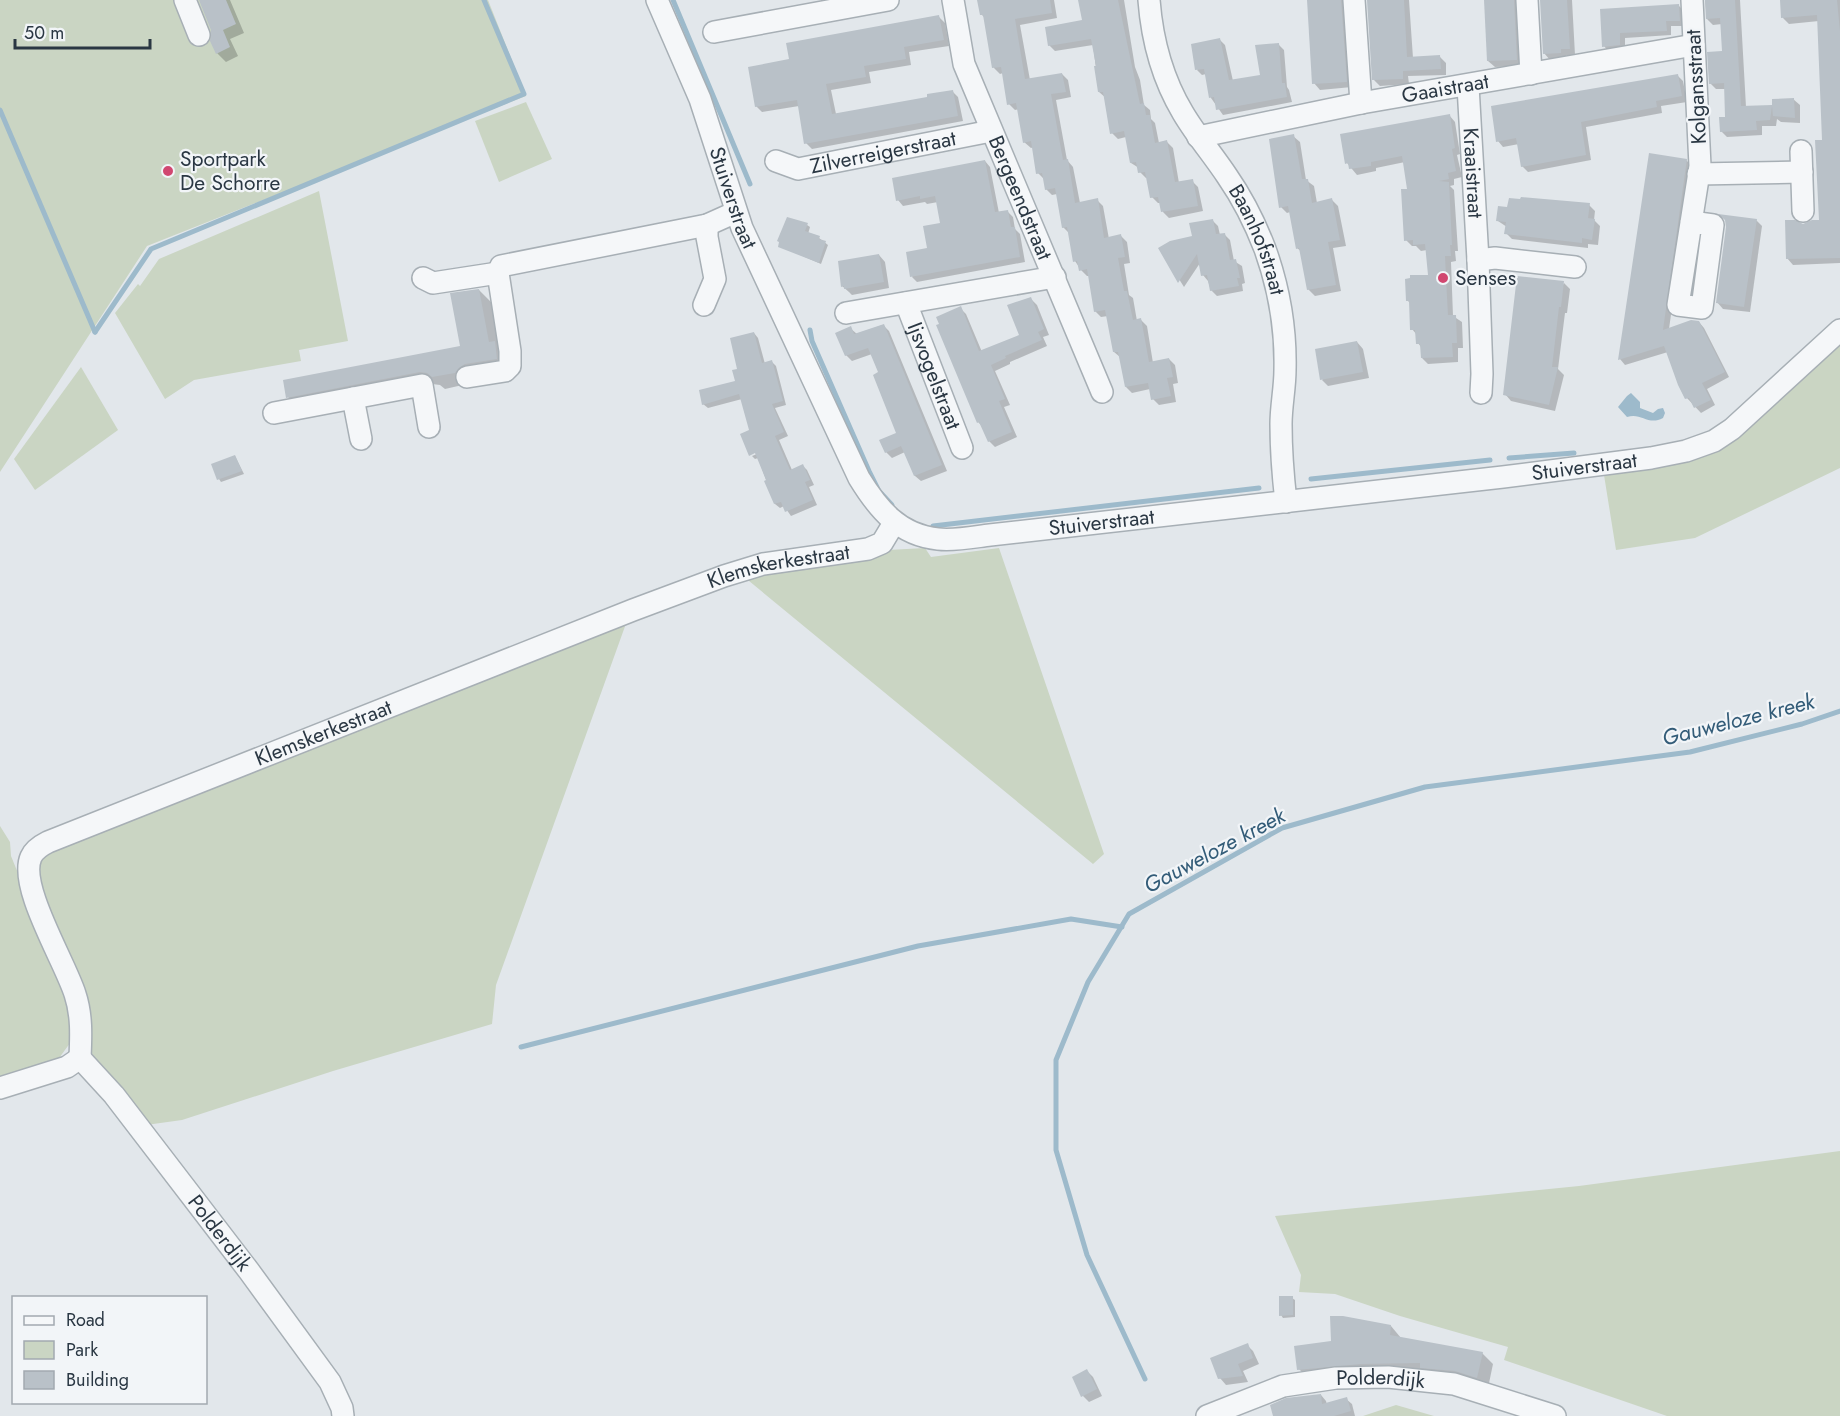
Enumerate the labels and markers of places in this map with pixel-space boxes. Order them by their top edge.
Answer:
place label: Sportpark De Schorre [180,144,281,198]
marker: Sportpark De Schorre [161,164,175,178]
place label: Senses [1455,263,1516,293]
marker: Senses [1436,271,1450,285]

